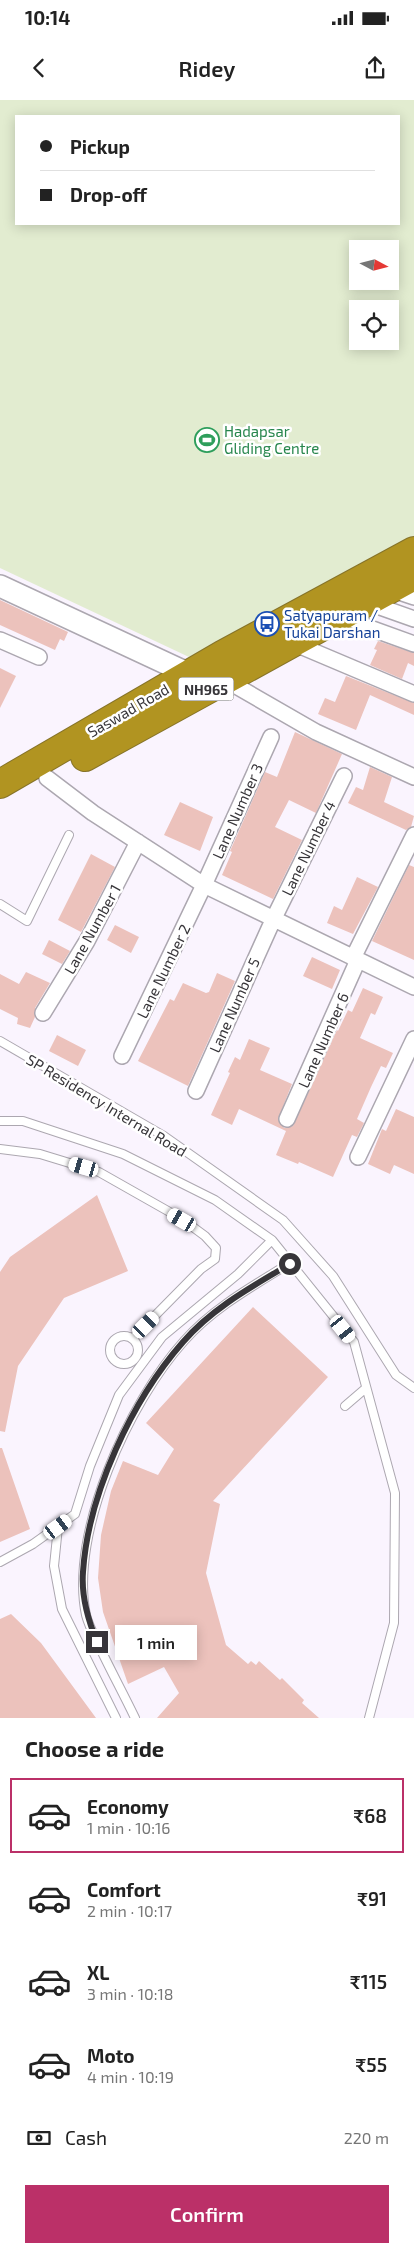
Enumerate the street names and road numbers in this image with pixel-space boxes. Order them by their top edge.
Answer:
road number: NH965 [178,678,234,700]
street label: Saswad Road [84,679,172,741]
street label: Lane Number 3 [208,761,266,861]
street label: Lane Number 4 [277,798,339,898]
street label: Lane Number 1 [60,881,124,977]
street label: Lane Number 2 [132,921,194,1021]
street label: Lane Number 5 [205,955,263,1055]
street label: Lane Number 6 [294,989,352,1091]
street label: SP Residency Internal Road [24,1050,190,1160]

